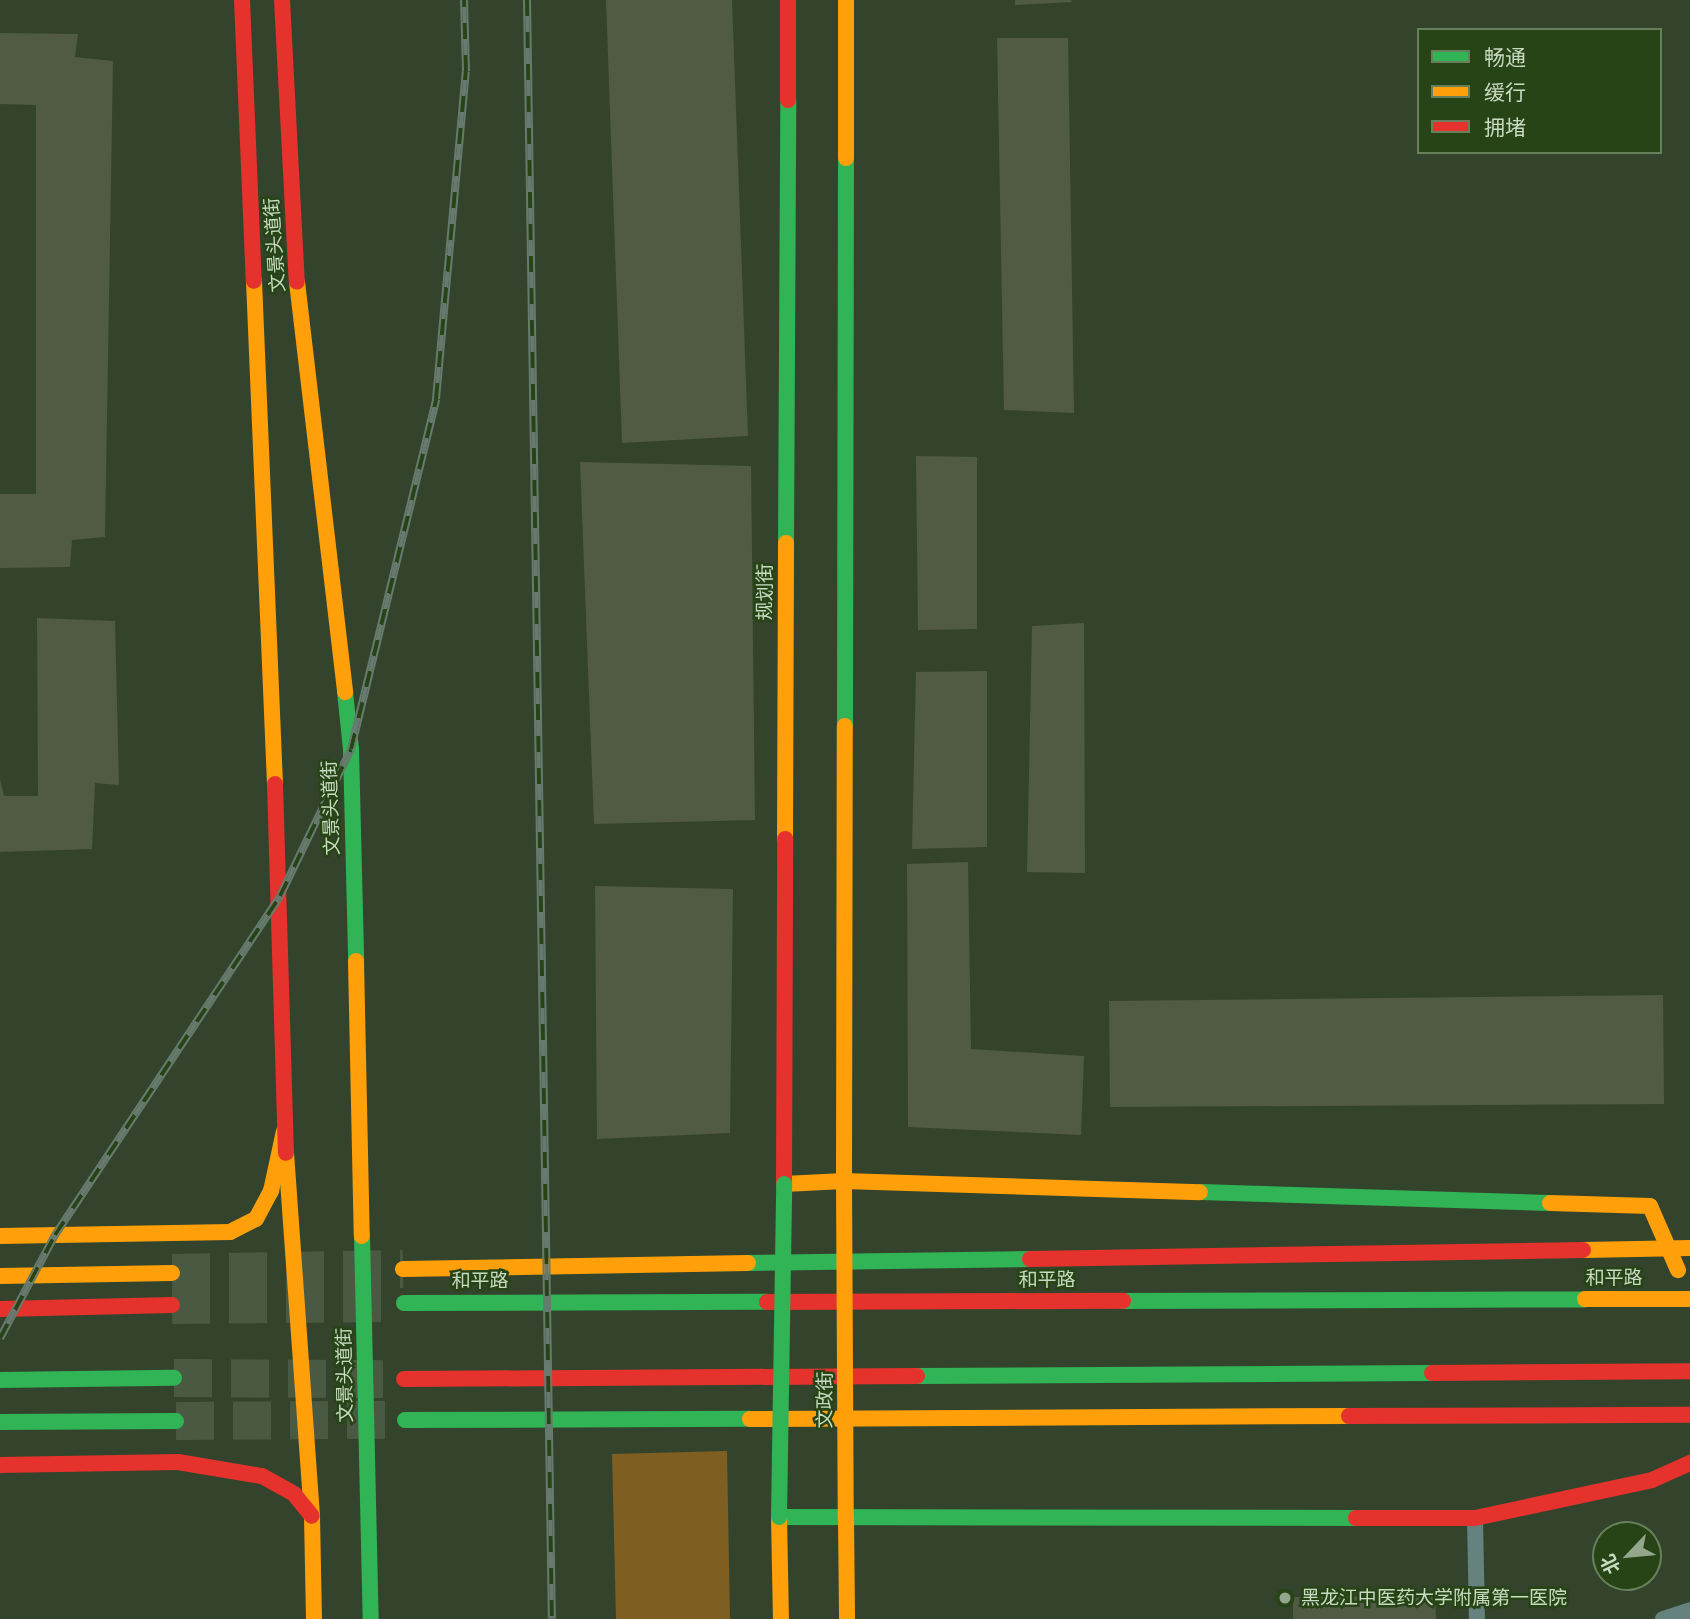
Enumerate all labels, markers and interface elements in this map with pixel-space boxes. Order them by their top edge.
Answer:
legend [1417,28,1662,154]
text: 畅通 [1484,43,1526,72]
text: 缓行 [1484,78,1526,107]
text: 拥堵 [1484,113,1526,142]
street label: 文景头道街 [260,197,290,293]
street label: 规划街 [754,564,776,620]
street label: 文景头道街 [318,760,344,856]
street label: 和平路 [1586,1267,1642,1289]
street label: 和平路 [1019,1269,1075,1291]
street label: 和平路 [452,1270,508,1292]
street label: 文景头道街 [333,1327,357,1423]
street label: 文政街 [814,1372,836,1428]
north arrow [1592,1521,1662,1591]
text: 北 [1594,1550,1626,1579]
place label: 黑龙江中医药大学附属第一医院 [1301,1587,1567,1609]
marker: 黑龙江中医药大学附属第一医院 [1275,1588,1295,1608]

